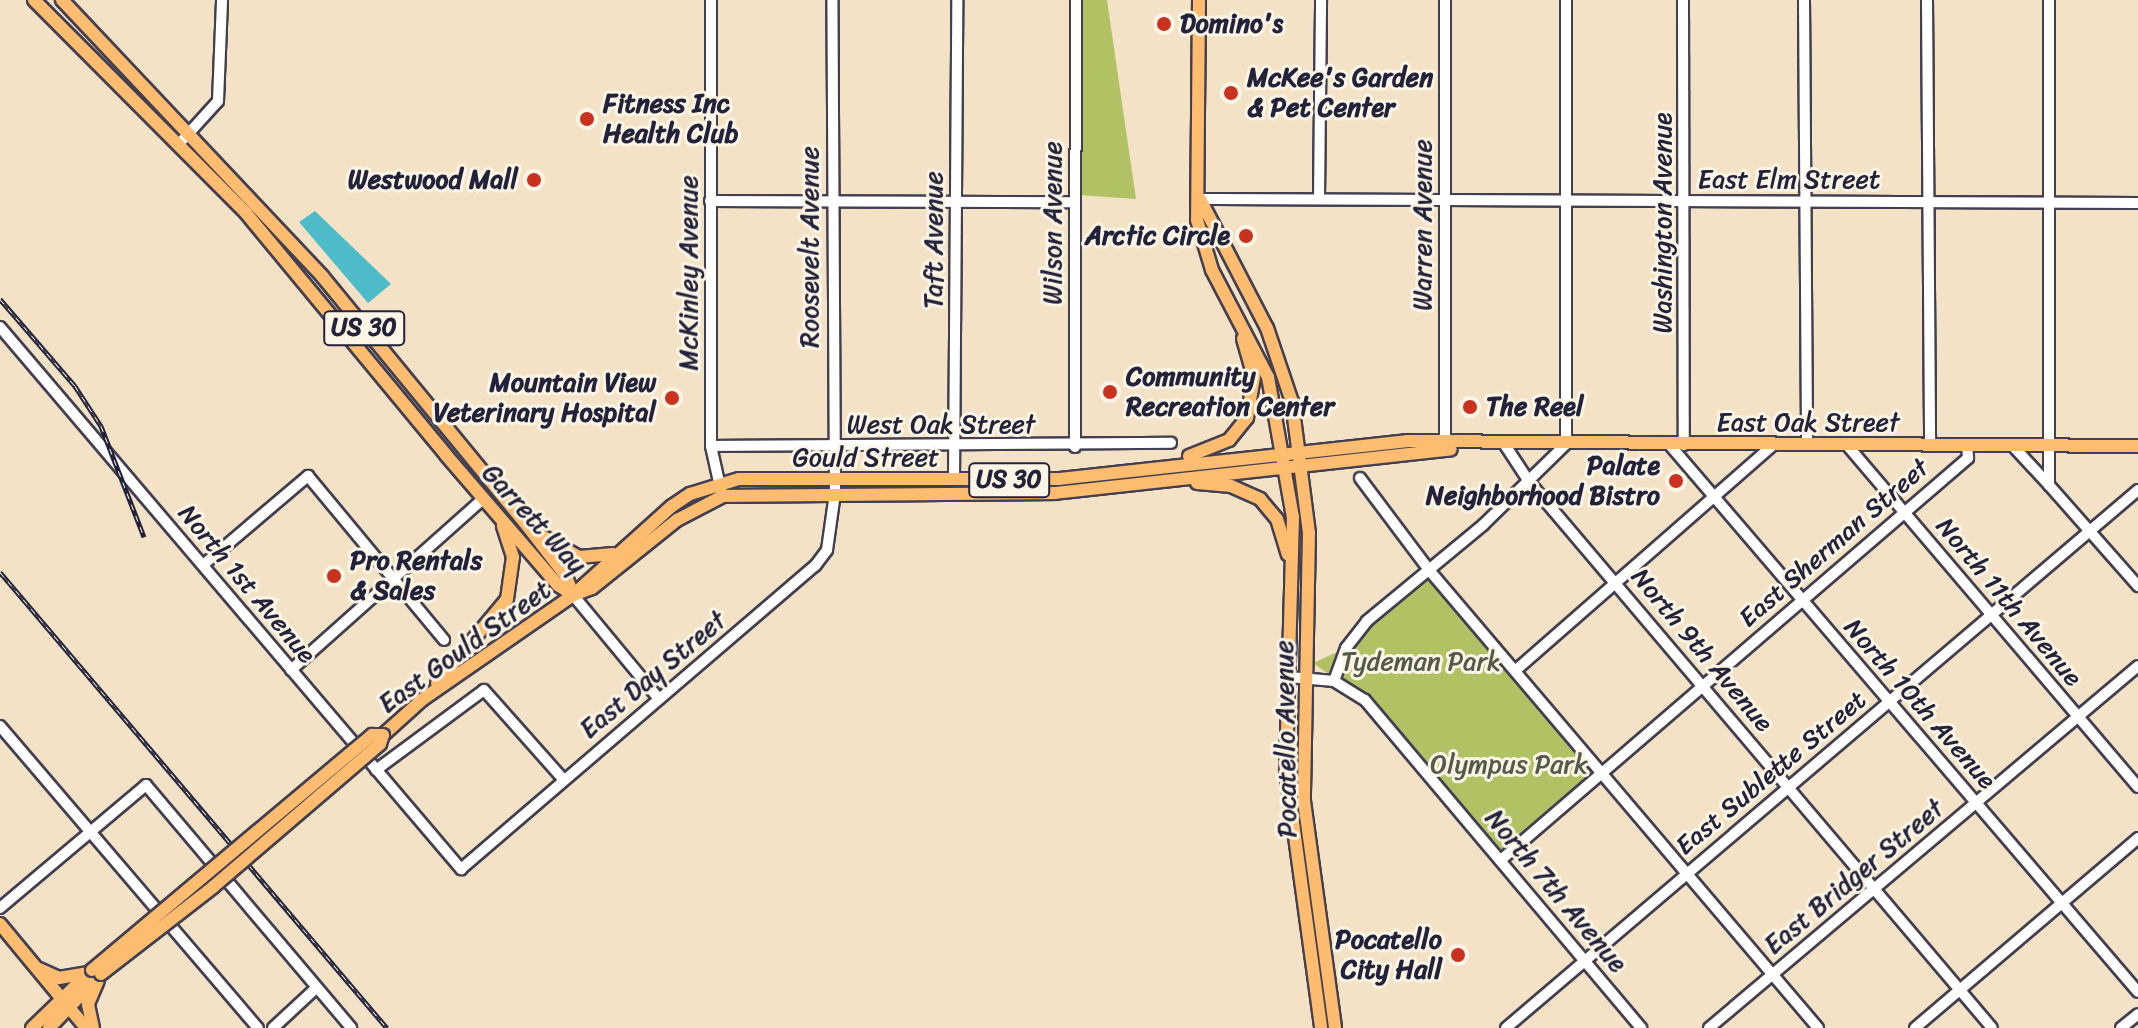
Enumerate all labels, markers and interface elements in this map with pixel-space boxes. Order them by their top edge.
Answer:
place label: Domino's [1180,8,1283,40]
marker: Domino's [1155,15,1173,33]
place label: McKee's Garden & Pet Center [1247,62,1433,124]
marker: McKee's Garden & Pet Center [1222,84,1240,102]
place label: Fitness Inc Health Club [603,88,738,150]
marker: Fitness Inc Health Club [578,110,596,128]
street label: Washington Avenue [1647,112,1679,334]
street label: Warren Avenue [1407,139,1439,311]
street label: Wilson Avenue [1037,141,1069,305]
street label: Roosevelt Avenue [794,147,826,347]
place label: Westwood Mall [348,164,518,196]
street label: East Elm Street [1698,164,1880,196]
marker: Westwood Mall [525,171,543,189]
street label: Taft Avenue [918,172,950,308]
street label: McKinley Avenue [673,175,705,371]
place label: Arctic Circle [1084,220,1230,252]
marker: Arctic Circle [1237,227,1255,245]
road number: US 30 [322,308,406,348]
place label: Community Recreation Center [1126,361,1336,422]
place label: Mountain View Veterinary Hospital [433,367,656,428]
marker: Community Recreation Center [1101,383,1119,401]
marker: Mountain View Veterinary Hospital [663,389,681,407]
place label: The Reel [1486,391,1584,423]
marker: The Reel [1461,398,1479,416]
street label: East Oak Street [1716,407,1900,439]
street label: West Oak Street [846,409,1036,441]
street label: Gould Street [793,442,939,474]
place label: Palate Neighborhood Bistro [1426,450,1660,512]
street label: East Sherman Street [1733,452,1935,634]
street label: Garrett Way [475,458,593,580]
road number: US 30 [967,460,1051,500]
marker: Palate Neighborhood Bistro [1667,472,1685,490]
street label: North 1st Avenue [171,498,323,670]
street label: North 11th Avenue [1929,511,2089,693]
place label: Pro Rentals & Sales [350,545,483,606]
street label: North 9th Avenue [1624,562,1780,738]
marker: Pro Rentals & Sales [325,567,343,585]
street label: East Gould Street [373,574,557,720]
street label: East Day Street [573,605,733,745]
street label: North 10th Avenue [1837,612,2003,796]
street label: Pocatello Avenue [1269,640,1303,838]
park label: Tydeman Park [1341,646,1501,678]
street label: East Sublette Street [1669,684,1873,862]
park label: Olympus Park [1430,749,1588,781]
street label: East Bridger Street [1758,793,1950,961]
street label: North 7th Avenue [1479,803,1633,979]
place label: Pocatello City Hall [1335,924,1442,986]
marker: Pocatello City Hall [1449,946,1467,964]

